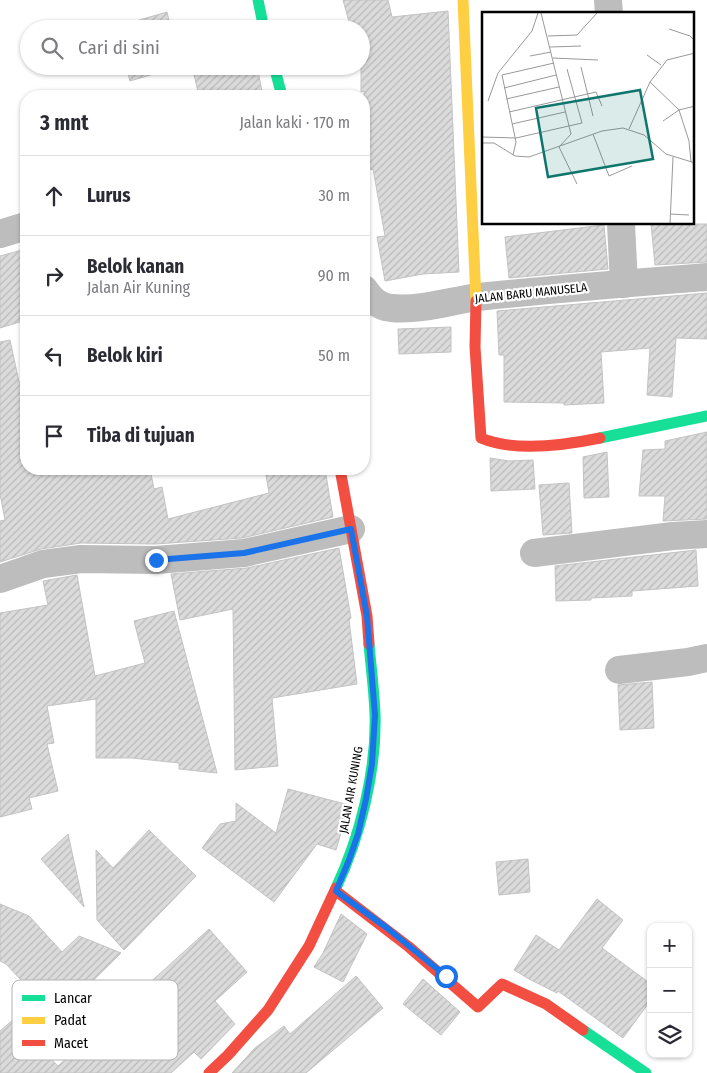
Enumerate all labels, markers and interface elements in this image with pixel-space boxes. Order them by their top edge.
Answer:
inset map [482,12,694,225]
search box [20,20,370,75]
icon: search [38,34,66,62]
text: Cari di sini [78,36,160,59]
text: 3 mnt [40,110,89,136]
text: Jalan kaki · 170 m [239,113,350,132]
icon: ahead [40,182,68,210]
text: Lurus [87,184,131,207]
text: 30 m [318,186,350,205]
text: Belok kanan [87,255,184,278]
icon: right [40,262,68,290]
text: 90 m [318,266,350,285]
text: Jalan Air Kuning [87,278,190,297]
street label: JALAN BARU MANUSELA [474,280,588,306]
icon: left [40,342,68,370]
text: Belok kiri [87,344,163,367]
text: 50 m [318,346,350,365]
icon: arrive [40,422,68,450]
text: Tiba di tujuan [87,424,195,447]
route end [145,549,168,572]
street label: JALAN AIR KUNING [336,745,366,835]
map controls [647,923,692,1058]
button: + [647,923,692,968]
route start [435,965,458,988]
button: − [647,968,692,1013]
legend [12,980,178,1060]
text: Lancar [54,990,92,1007]
text: Padat [54,1012,87,1029]
button: layers [647,1013,692,1058]
text: Macet [54,1035,88,1052]

